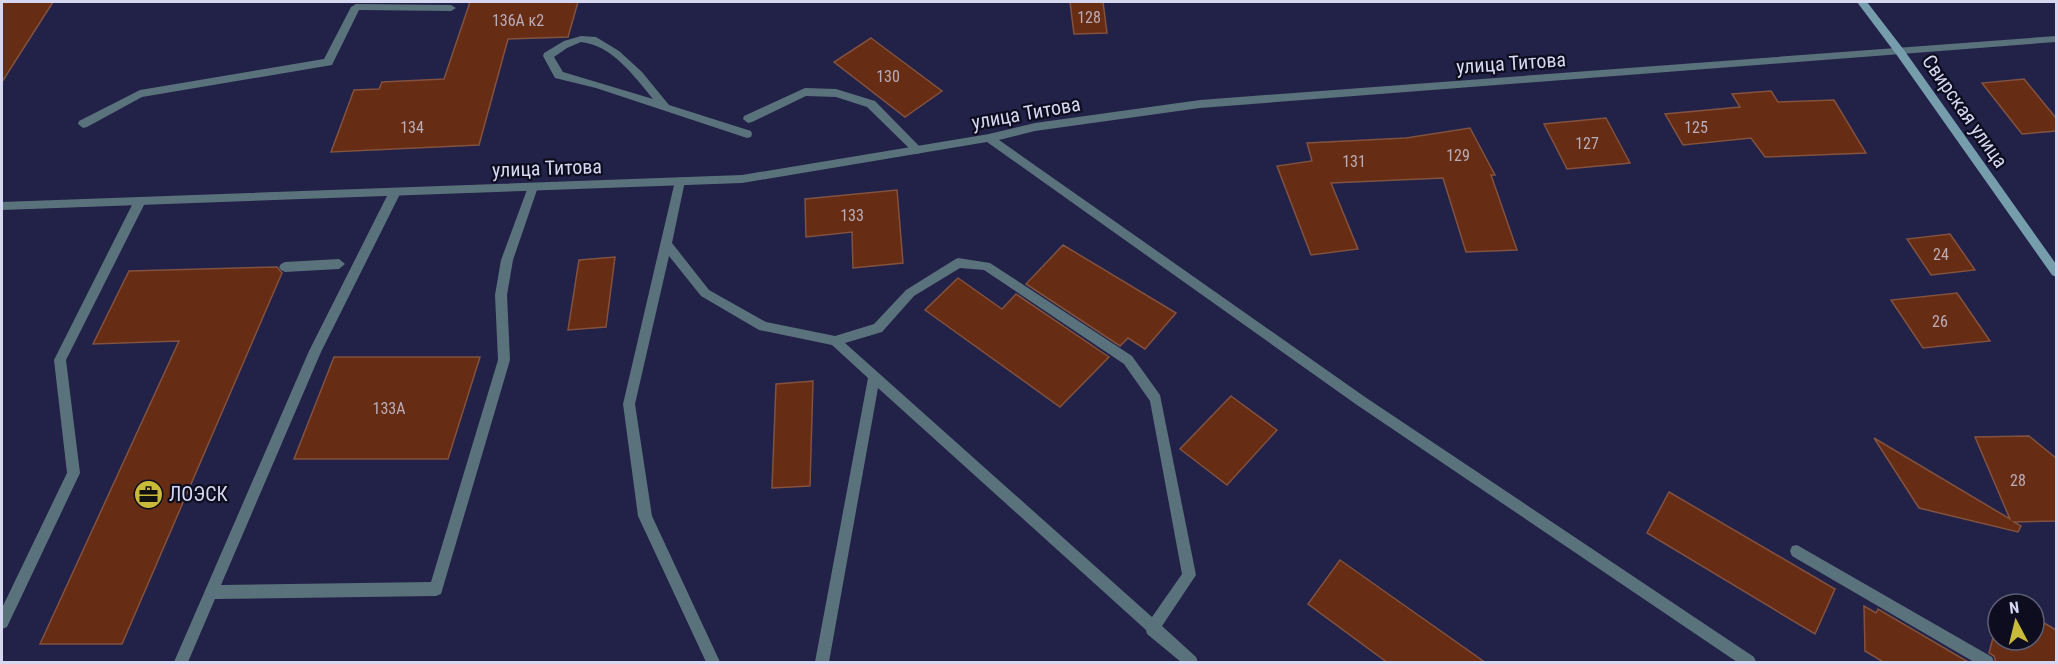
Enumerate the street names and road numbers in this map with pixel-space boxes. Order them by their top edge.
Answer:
street label: улица Титова [1455,47,1567,79]
street label: Свирская улица [1917,50,2013,172]
street label: улица Титова [970,92,1082,134]
street label: улица Титова [492,154,602,182]

